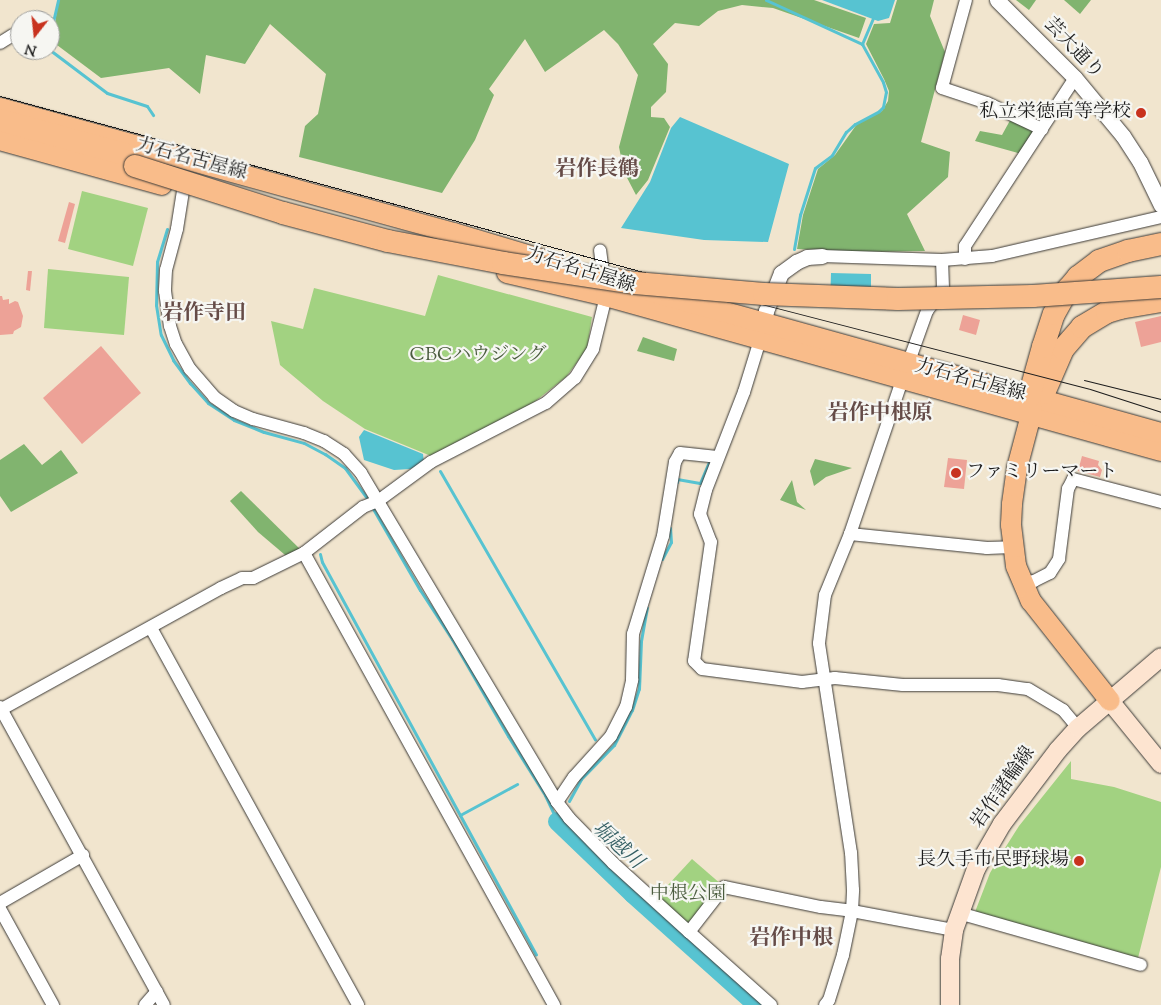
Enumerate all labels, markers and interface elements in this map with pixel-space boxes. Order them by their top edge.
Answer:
north arrow [10,10,60,60]
street label: 芸大通り [1038,14,1108,84]
text: N [23,37,39,60]
place label: 私立栄徳高等学校 [979,102,1131,124]
marker: 私立栄徳高等学校 [1135,107,1147,119]
street label: 力石名古屋線 [133,134,249,186]
district label: 岩作長鶴 [555,157,639,183]
street label: 力石名古屋線 [522,243,638,299]
district label: 岩作寺田 [162,301,246,327]
park label: CBCハウジング [409,345,547,367]
street label: 力石名古屋線 [912,355,1028,407]
district label: 岩作中根原 [828,401,932,427]
place label: ファミリーマート [966,462,1118,484]
marker: ファミリーマート [950,467,962,479]
street label: 岩作諸輪線 [967,743,1041,833]
water label: 堀越川 [587,817,647,875]
place label: 長久手市民野球場 [917,850,1069,872]
marker: 長久手市民野球場 [1073,855,1085,867]
park label: 中根公園 [650,884,726,906]
district label: 岩作中根 [749,926,833,952]

